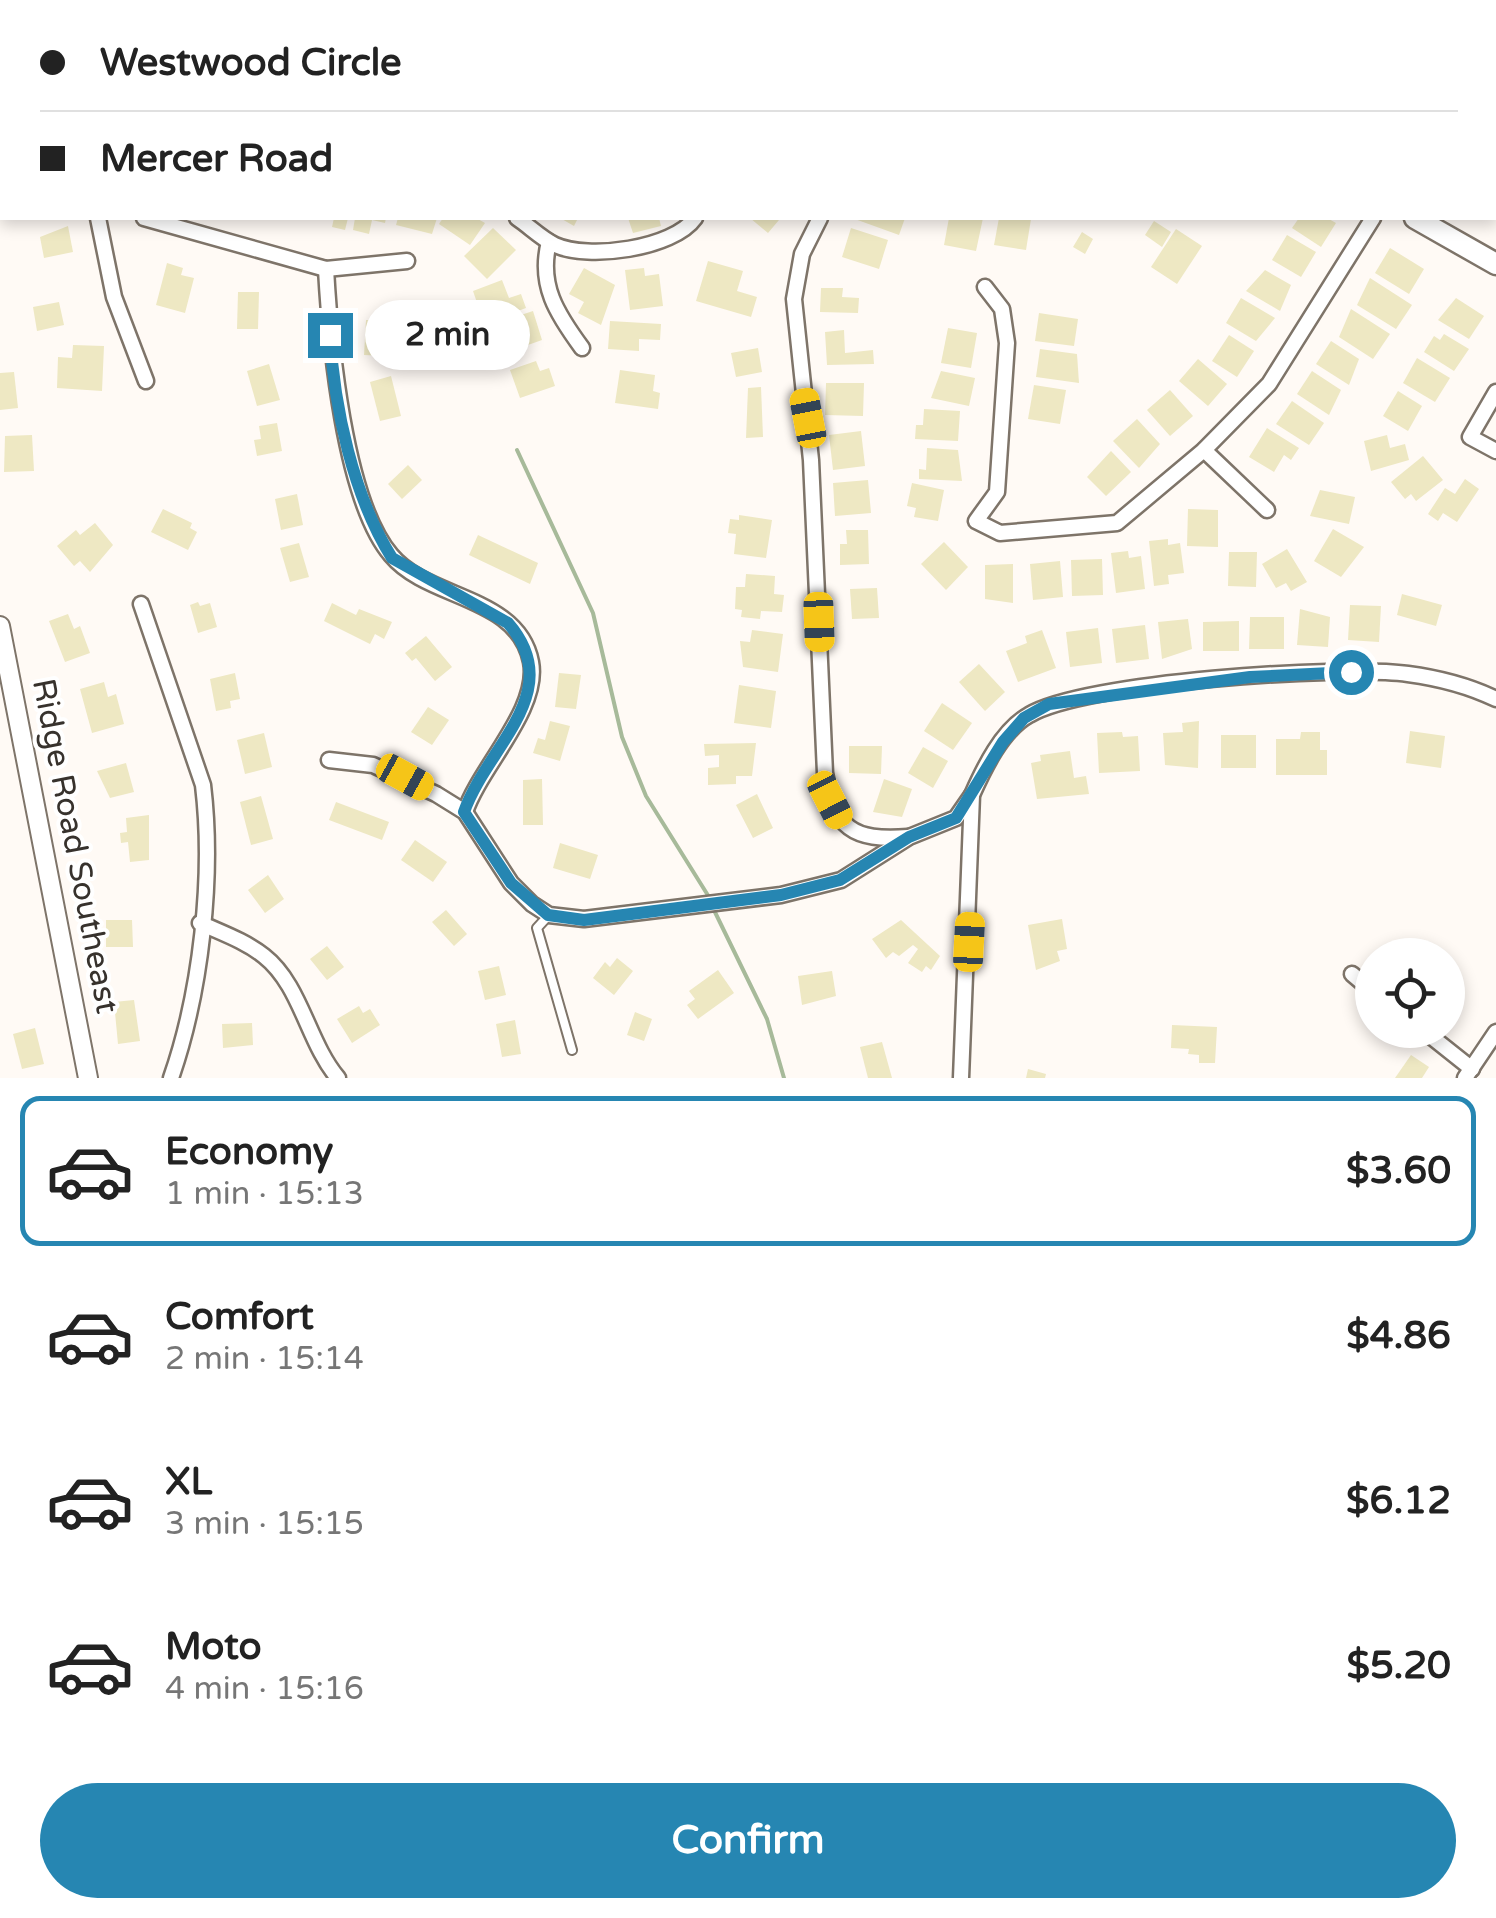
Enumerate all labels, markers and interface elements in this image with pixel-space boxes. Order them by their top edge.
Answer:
text: Westwood Circle [100,40,402,86]
text: Mercer Road [100,136,333,182]
callout: 2 min [365,300,530,370]
route end [308,313,353,358]
text: 2 min [405,316,490,354]
car [788,386,828,450]
car [803,591,835,653]
route start [1329,650,1374,695]
street label: Ridge Road Southeast [24,675,126,1017]
car [371,749,439,805]
car [803,766,857,834]
car [952,911,986,973]
map controls [1355,938,1465,1048]
button: locate [1355,938,1465,1048]
icon: car [45,1126,135,1216]
text: Economy [165,1129,333,1175]
text: $3.60 [1346,1148,1451,1194]
text: 1 min · 15:13 [165,1175,364,1213]
icon: car [45,1291,135,1381]
text: Comfort [165,1294,314,1340]
text: $4.86 [1346,1313,1451,1359]
text: 2 min · 15:14 [165,1340,364,1378]
icon: car [45,1456,135,1546]
text: XL [165,1459,212,1505]
text: $6.12 [1346,1478,1451,1524]
text: 3 min · 15:15 [165,1505,364,1543]
icon: car [45,1621,135,1711]
text: Moto [165,1624,261,1670]
text: $5.20 [1346,1643,1451,1689]
text: 4 min · 15:16 [165,1670,364,1708]
button: Confirm [40,1783,1456,1898]

